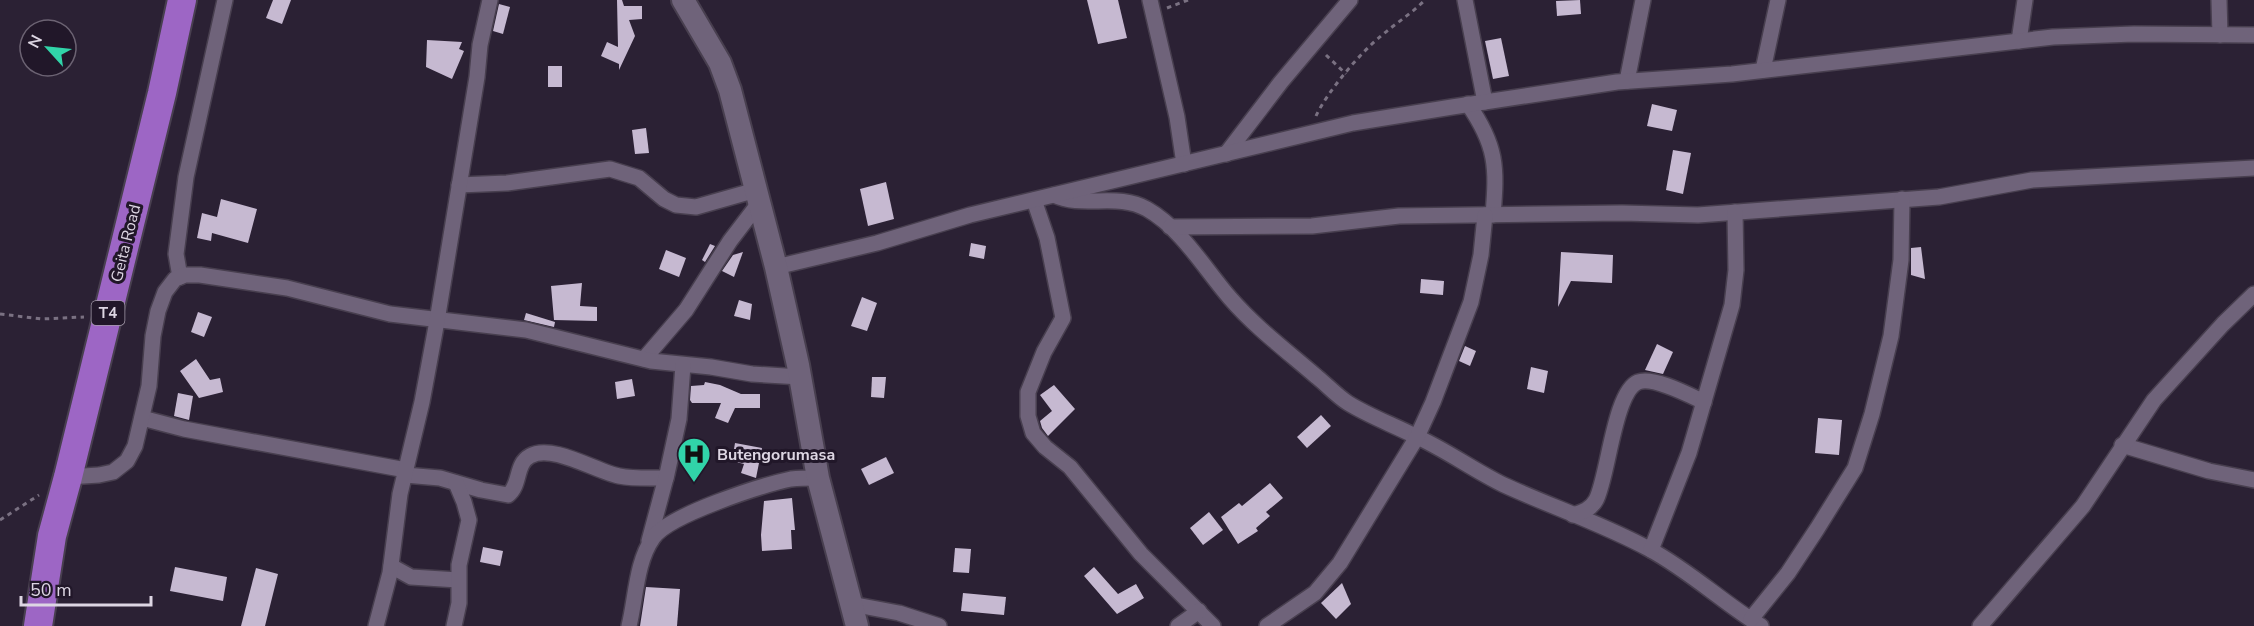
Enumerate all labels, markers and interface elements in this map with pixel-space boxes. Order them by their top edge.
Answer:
north arrow [18,18,78,78]
text: N [23,31,48,52]
street label: Geita Road [106,202,146,284]
road number: T4 [92,301,124,325]
hospital icon: Butengorumasa [676,436,712,483]
place label: Butengorumasa [717,444,835,466]
scale bar [21,569,152,607]
text: 50 m [30,578,72,602]

